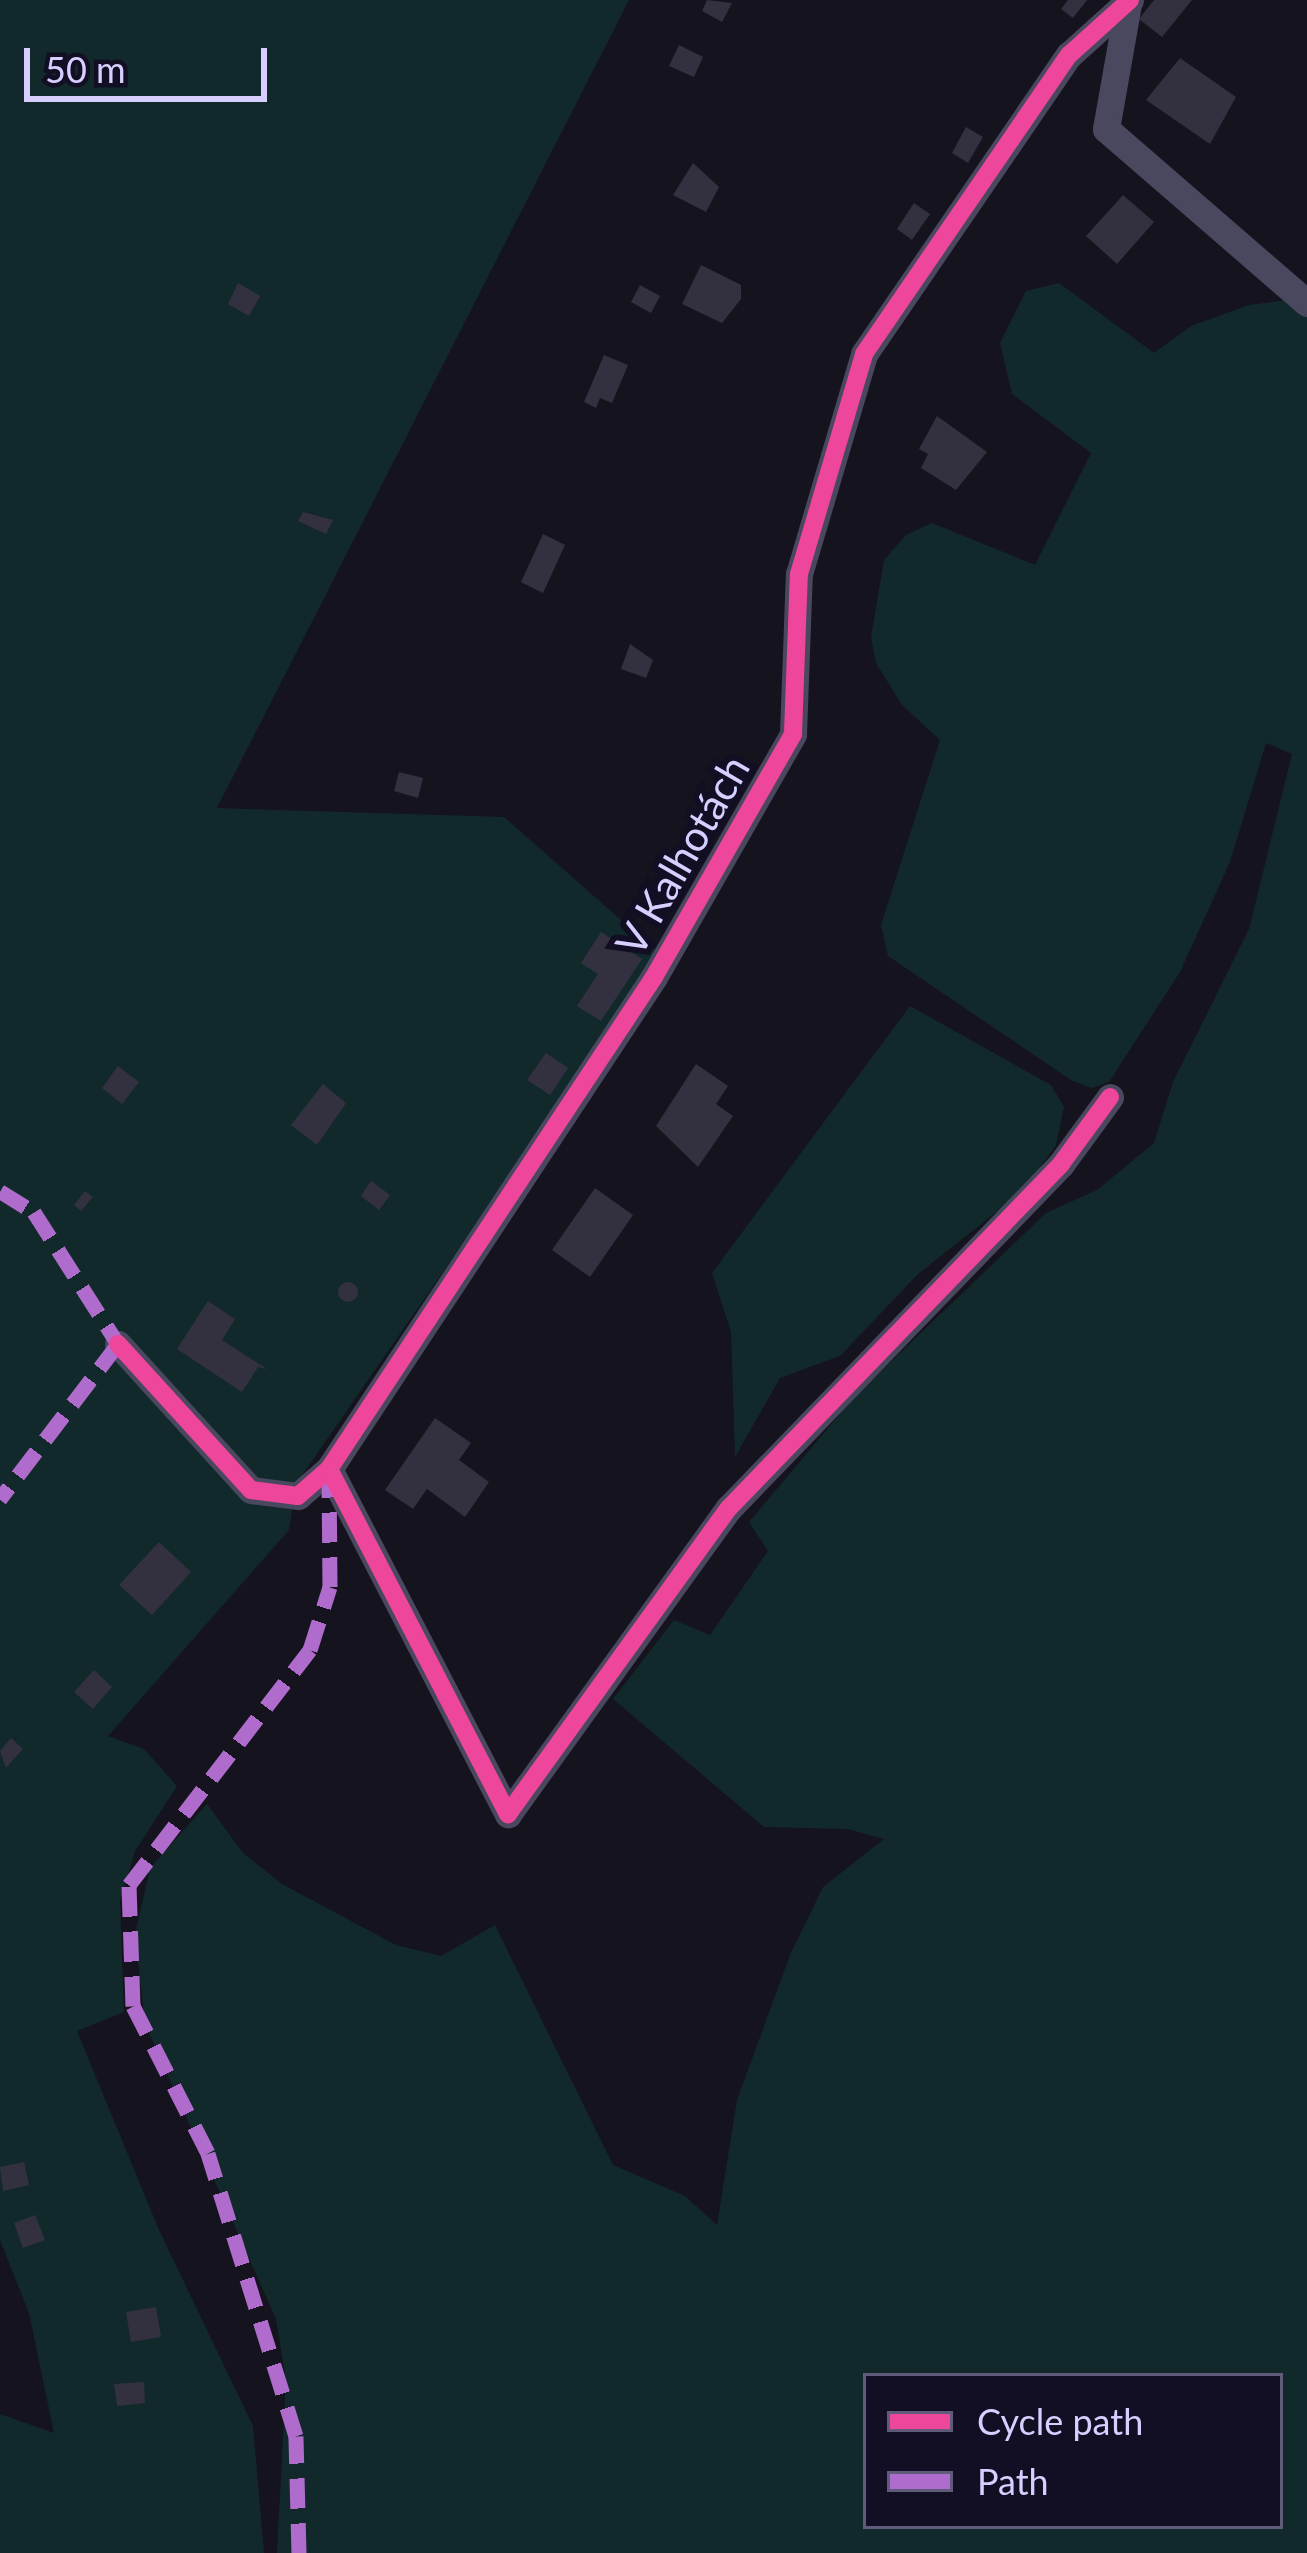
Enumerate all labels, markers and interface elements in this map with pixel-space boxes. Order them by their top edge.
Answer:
scale bar [30,24,273,98]
text: 50 m [45,47,126,91]
street label: V Kalhotách [604,745,760,965]
legend [863,2373,1283,2529]
text: Cycle path [977,2399,1143,2443]
text: Path [977,2459,1049,2503]

